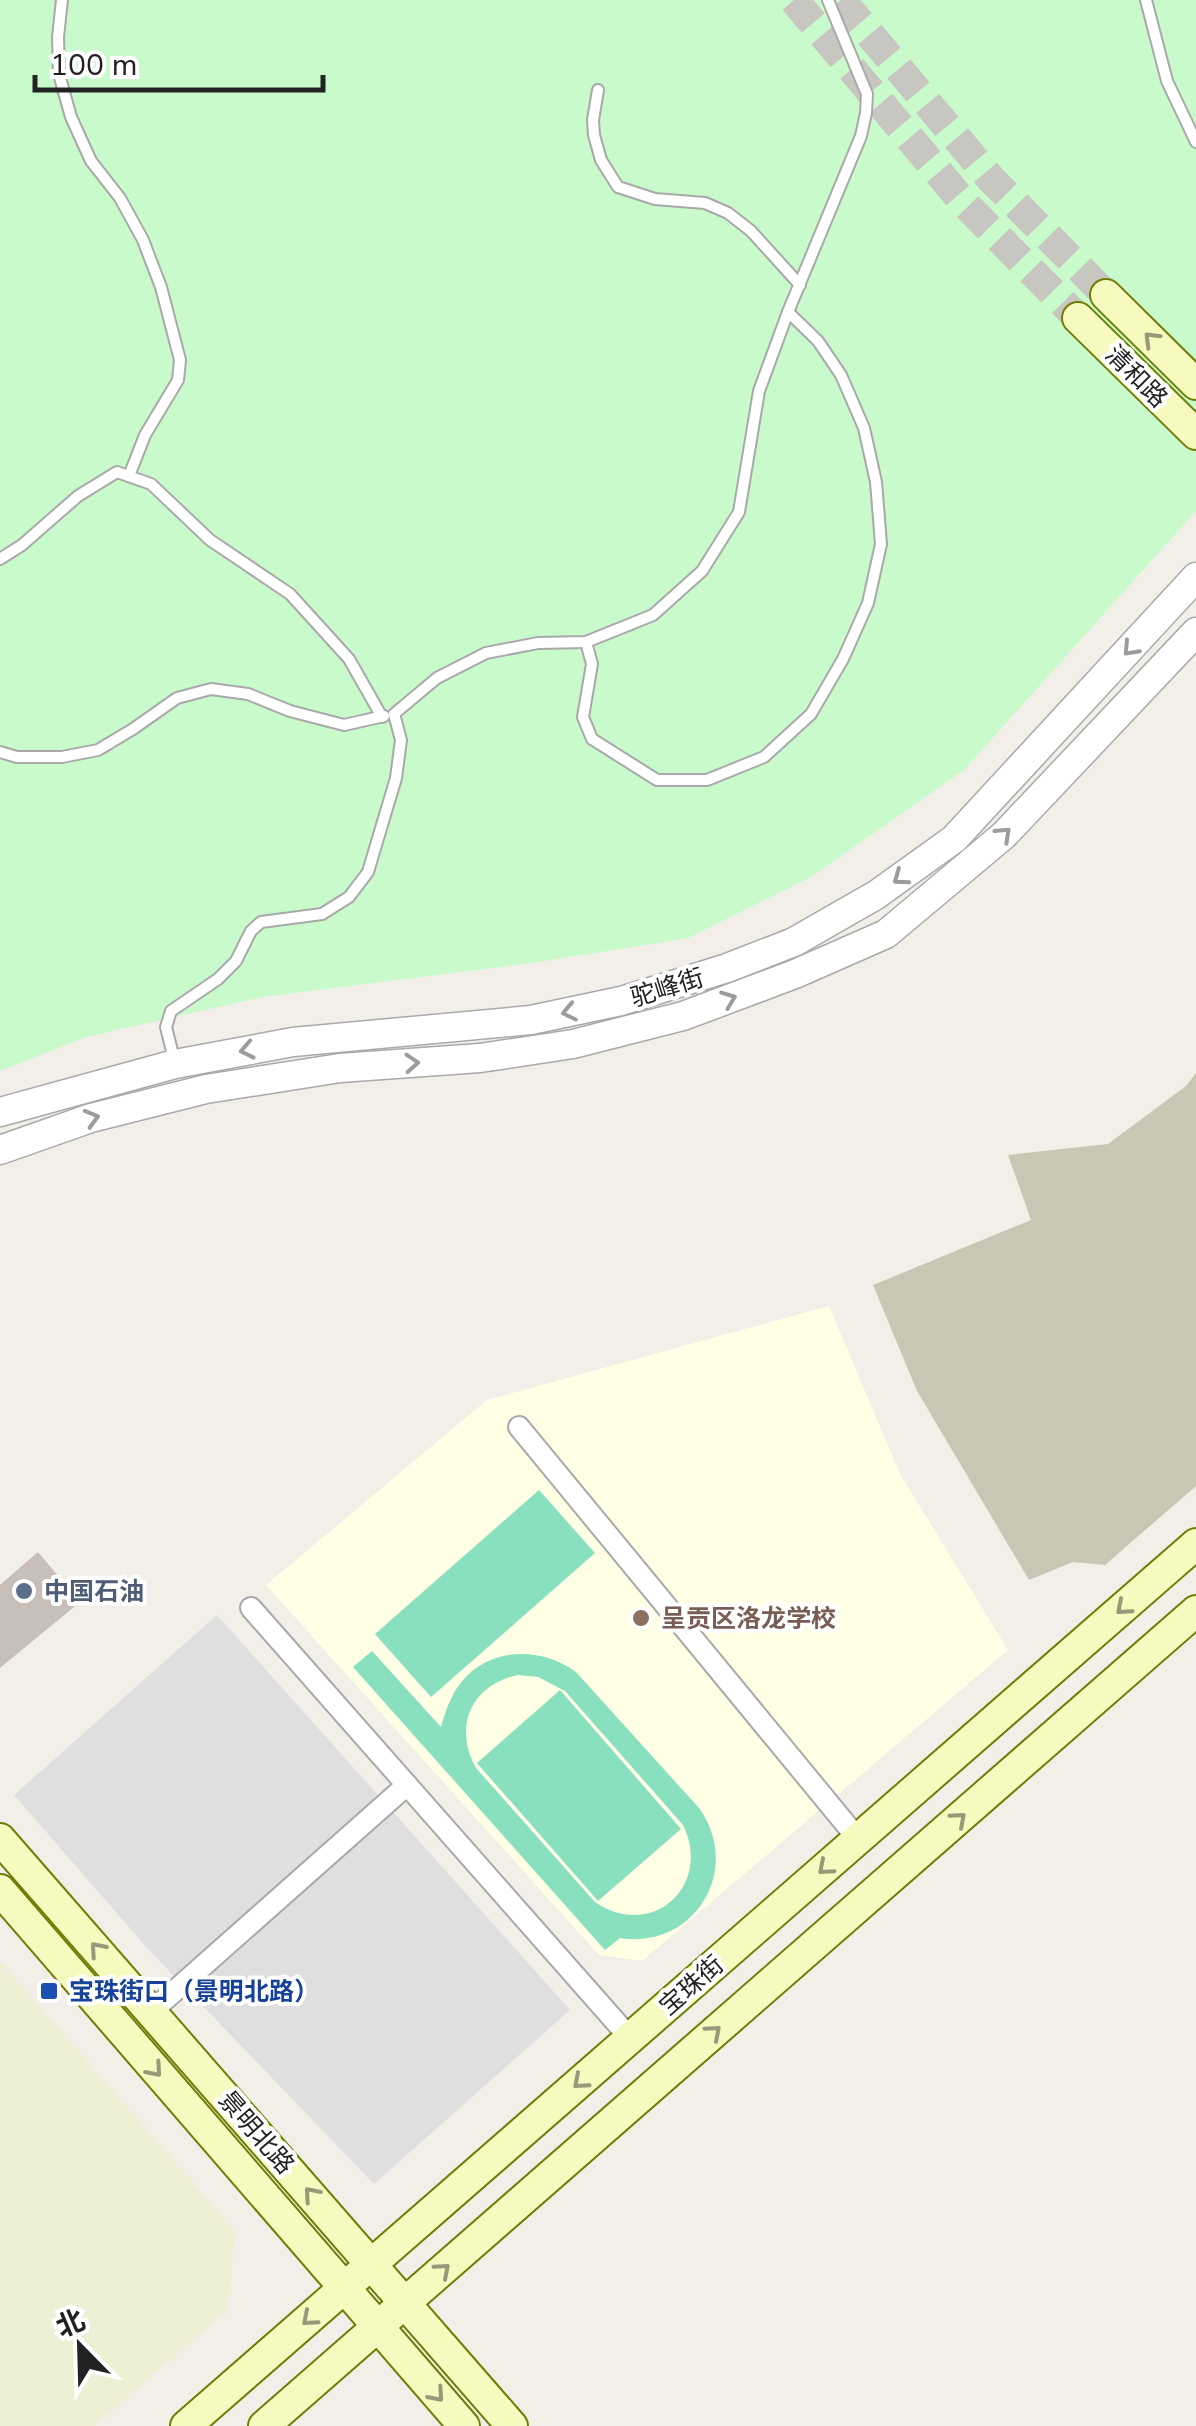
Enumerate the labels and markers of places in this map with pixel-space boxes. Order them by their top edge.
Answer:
place label: 中国石油 [44,1575,144,1609]
marker: 中国石油 [13,1580,35,1602]
place label: 呈贡区洛龙学校 [661,1602,836,1636]
marker: 呈贡区洛龙学校 [630,1607,652,1629]
place label: 宝珠街口（景明北路） [69,1975,319,2009]
marker: 宝珠街口（景明北路） [38,1980,60,2002]

